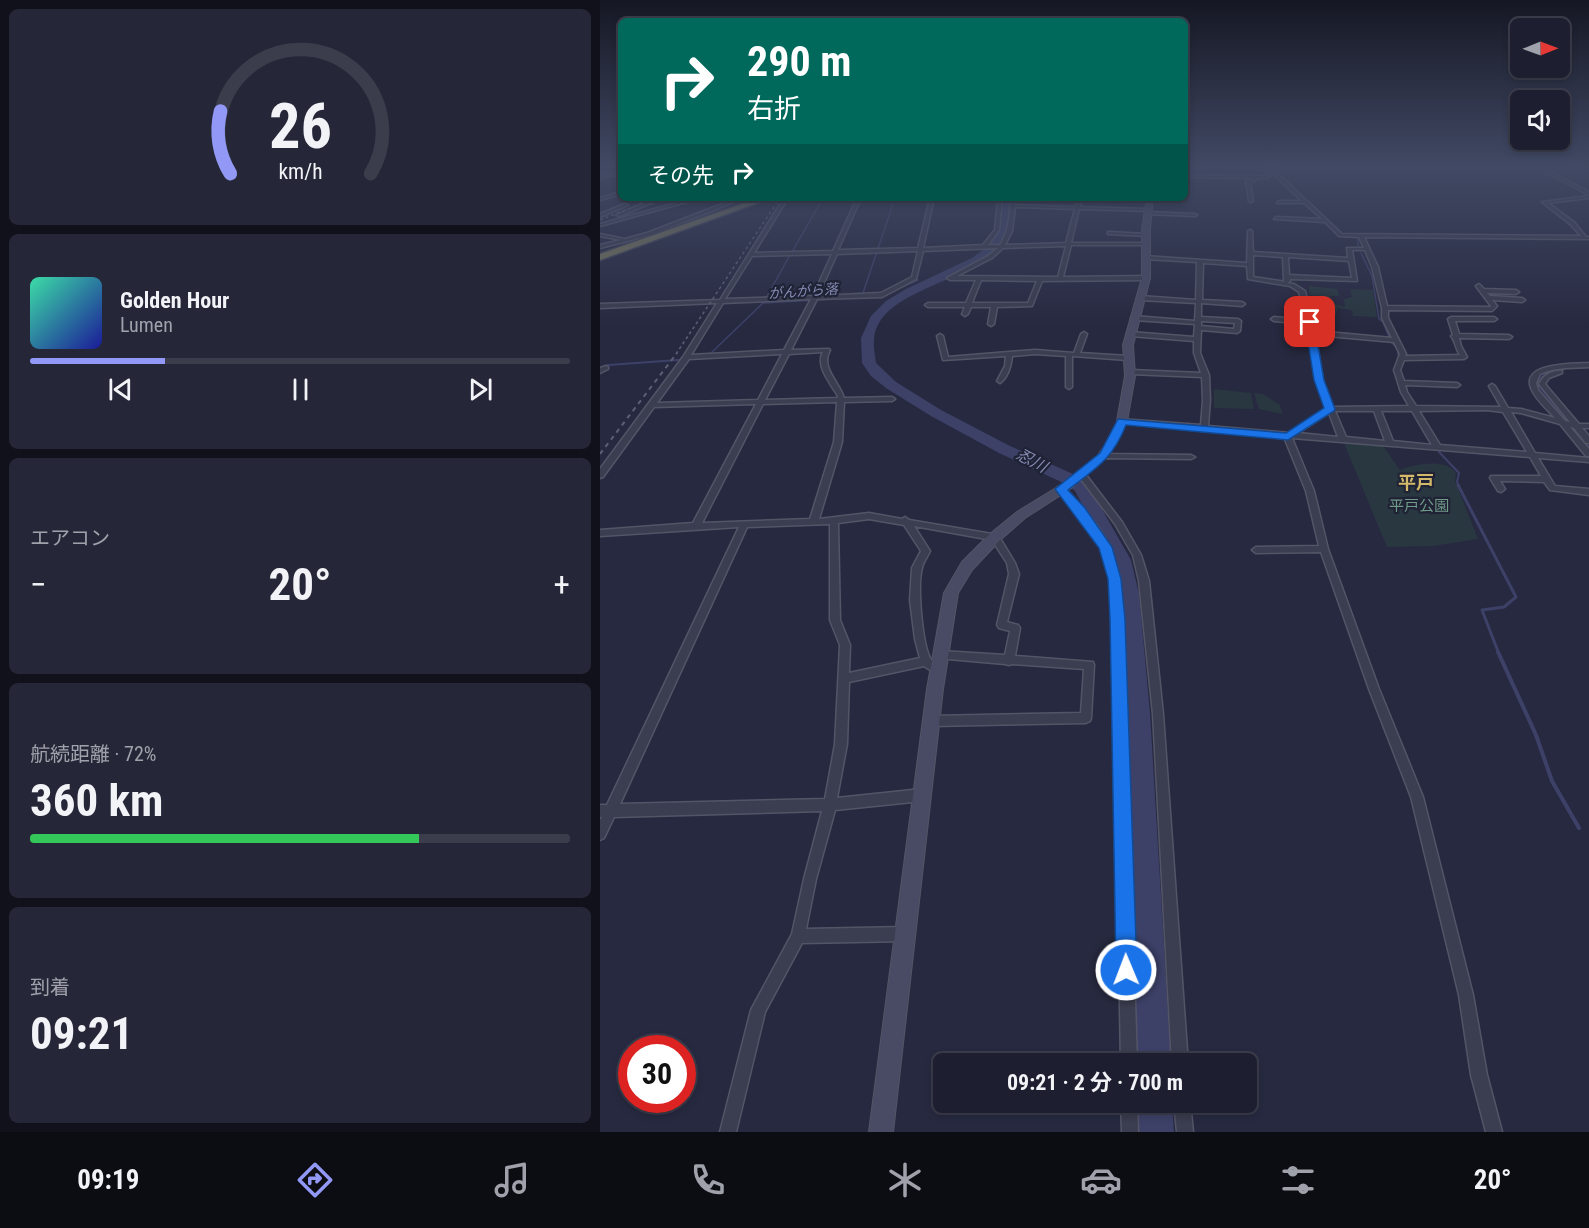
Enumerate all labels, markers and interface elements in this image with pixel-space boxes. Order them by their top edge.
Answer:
north arrow [1510,18,1570,78]
map controls [1510,18,1570,150]
text: 290 m [747,37,852,86]
icon: right [648,42,726,120]
text: 26 [268,90,332,163]
button: sound [1510,90,1570,150]
text: 右折 [747,93,801,125]
icon: right [726,156,759,189]
text: km/h [278,159,322,184]
text: その先 [648,163,714,188]
water label: がんがら落 [768,280,840,301]
text: Golden Hour [120,288,229,313]
pin [1284,296,1335,347]
icon: arrive [1293,305,1326,338]
text: Lumen [120,313,173,337]
icon: previous [104,373,137,406]
icon: pause [284,373,317,406]
icon: next [464,373,497,406]
water label: 忍川 [1013,445,1052,477]
district label: 平戸 [1398,472,1434,493]
park label: 平戸公園 [1389,497,1449,515]
text: エアコン [30,526,110,550]
text: 20° [269,558,332,611]
text: − [30,565,47,604]
text: + [554,565,570,604]
text: 航続距離 · 72% [30,742,156,766]
text: 360 km [30,774,163,827]
position arrow [1094,938,1158,1002]
text: 到着 [30,975,70,999]
text: 09:21 [30,1007,133,1060]
speed limit sign: 30 [618,1035,696,1113]
text: 09:21 · 2 分 · 700 m [1007,1070,1183,1095]
icon: directions [294,1159,336,1201]
icon: music [491,1159,533,1201]
icon: phone [687,1159,729,1201]
icon: climate [884,1159,926,1201]
icon: car [1080,1159,1122,1201]
icon: filters [1277,1159,1319,1201]
text: 09:19 [77,1164,139,1196]
text: 20° [1474,1164,1512,1196]

